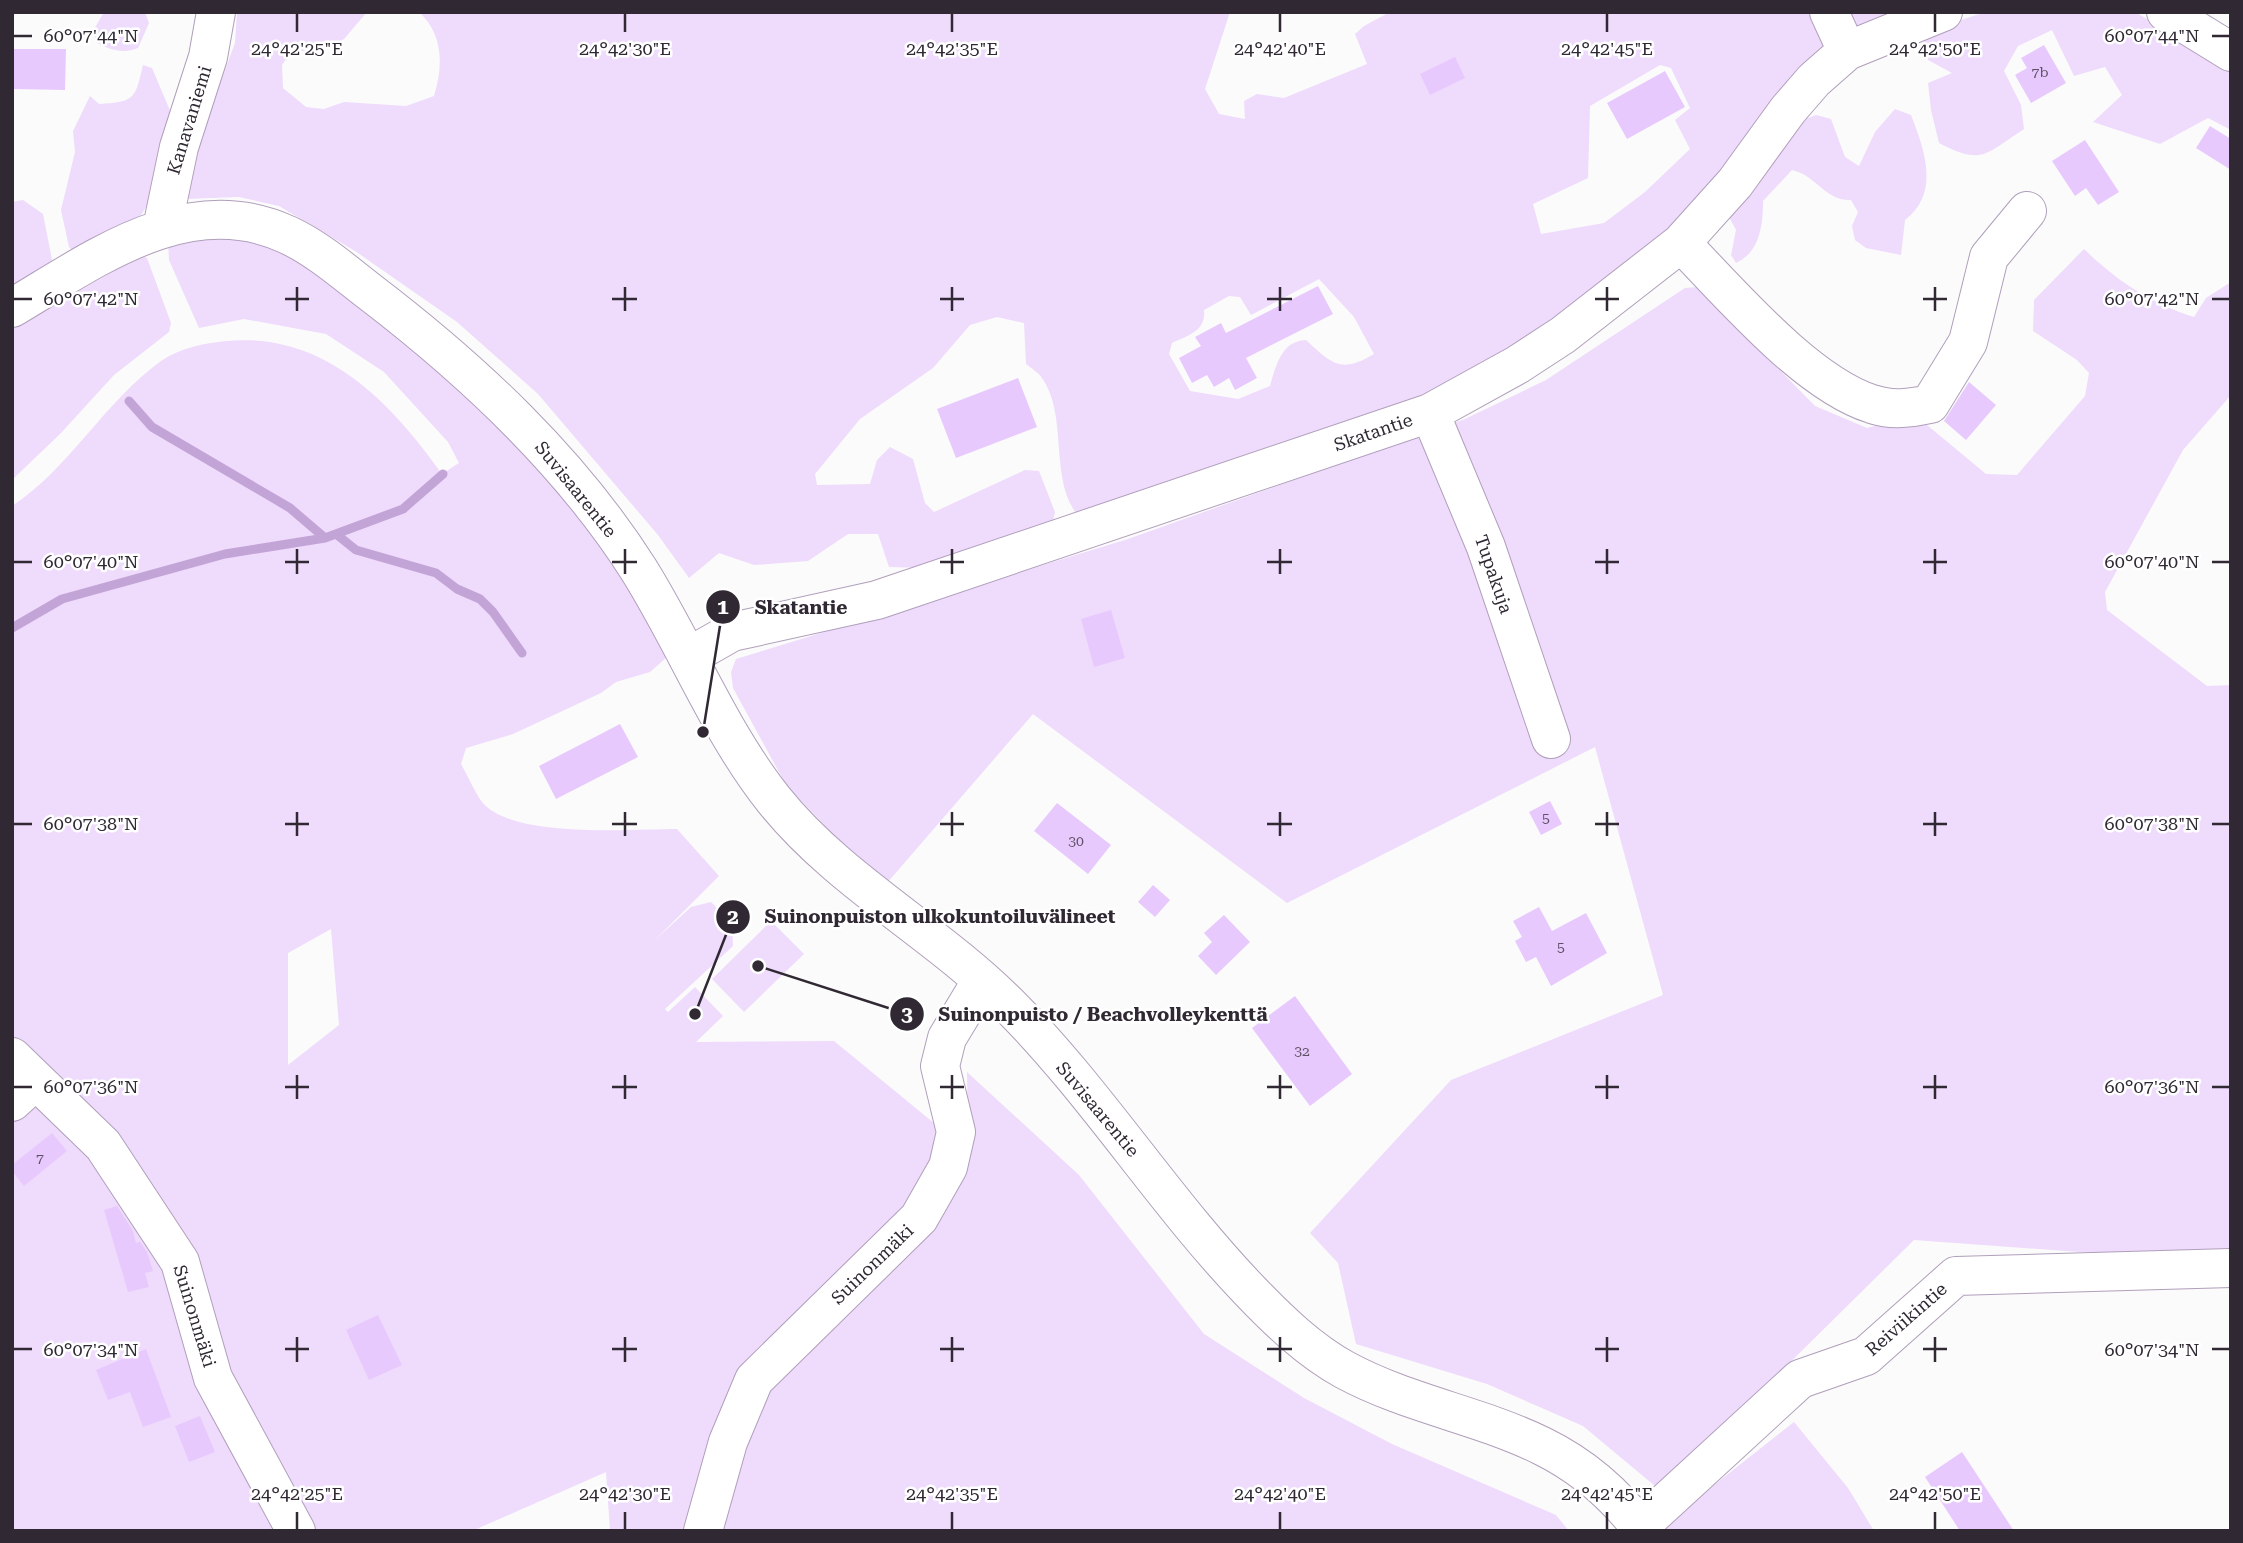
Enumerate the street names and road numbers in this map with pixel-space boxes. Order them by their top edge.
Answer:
street label: Kanavaniemi [162,63,216,177]
street label: Skatantie [1331,409,1415,455]
street label: Suvisaarentie [531,437,621,541]
street label: Tupakuja [1471,532,1517,616]
street label: Suvisaarentie [1052,1057,1144,1161]
street label: Suinonmäki [827,1220,918,1308]
street label: Suinonmäki [169,1262,221,1370]
street label: Reiviikintie [1861,1278,1951,1360]

